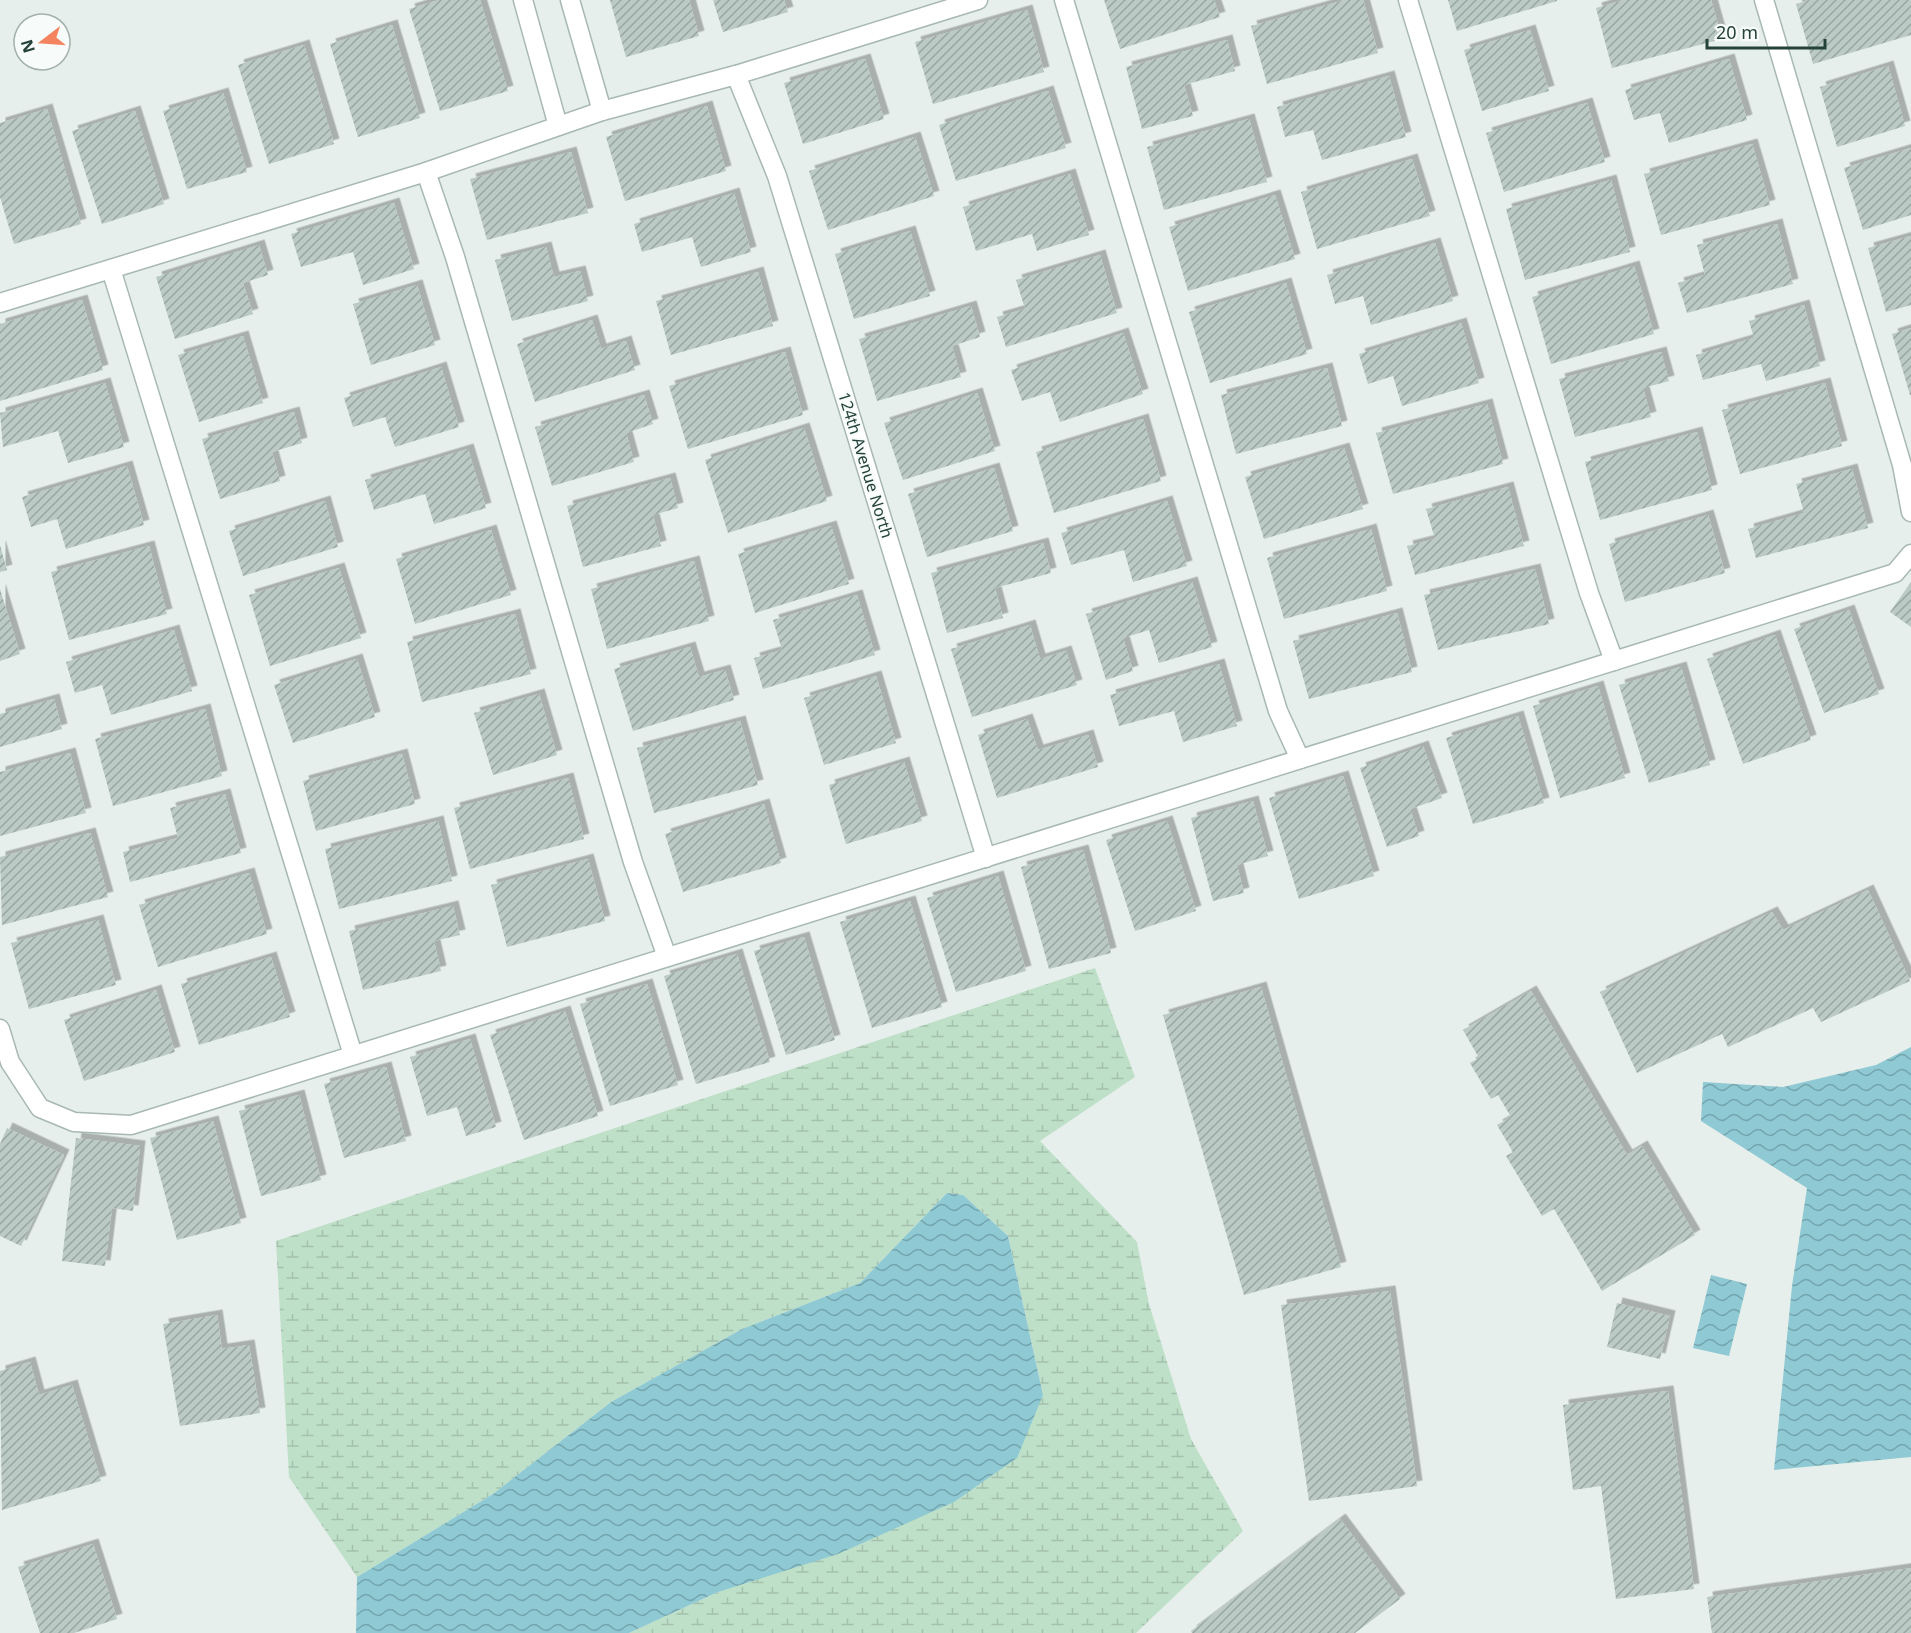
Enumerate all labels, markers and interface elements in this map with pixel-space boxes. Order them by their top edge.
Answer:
north arrow [12,12,72,72]
scale bar [1707,12,1826,50]
text: 20 m [1716,20,1758,44]
text: N [15,37,40,56]
street label: 124th Avenue North [833,389,899,541]

